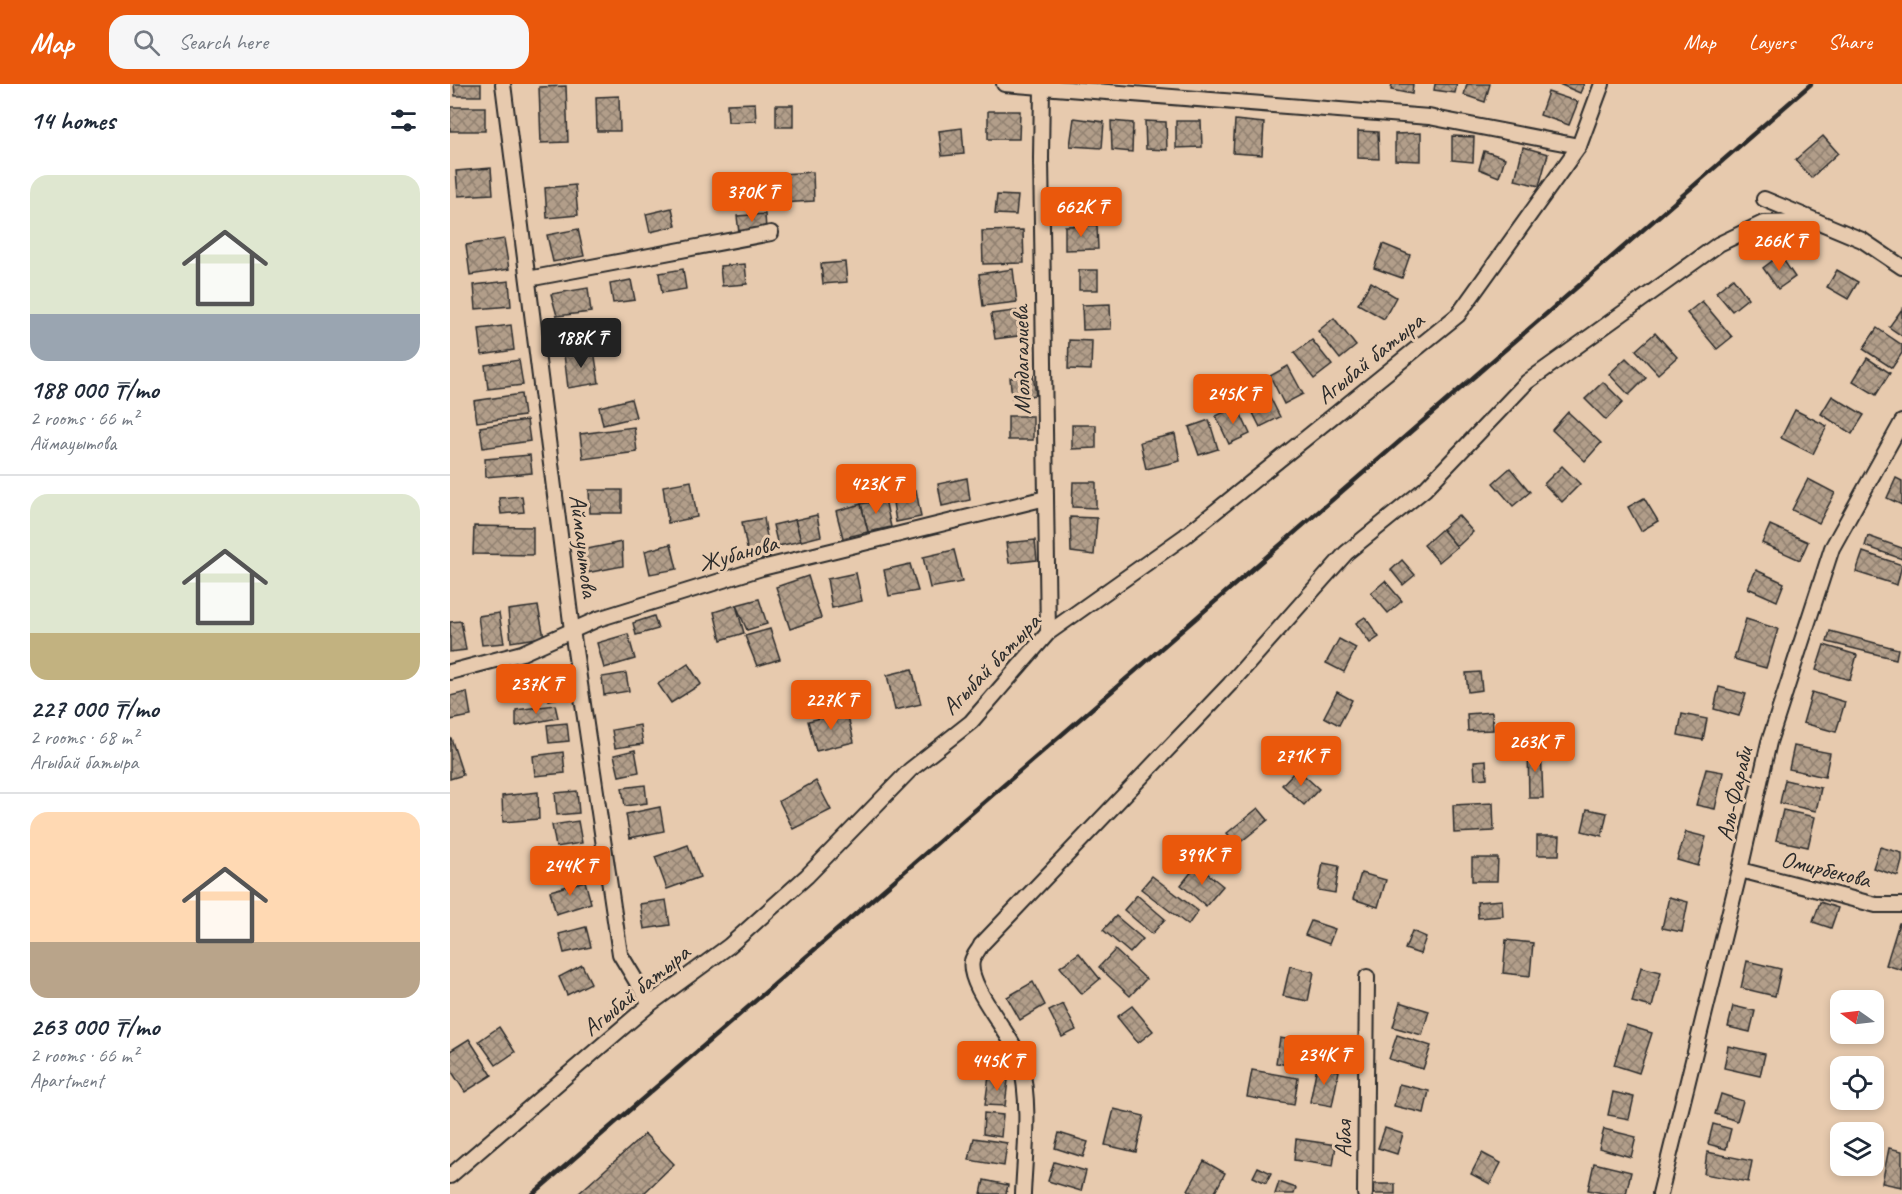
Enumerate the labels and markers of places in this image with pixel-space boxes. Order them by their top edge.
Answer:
pin: 370K ₸ [703,172,801,223]
pin: 662K ₸ [1032,187,1130,238]
pin: 266K ₸ [1730,221,1828,272]
pin: 188K ₸ [532,318,630,369]
pin: 245K ₸ [1184,374,1282,425]
pin: 423K ₸ [827,464,925,515]
pin: 237K ₸ [487,664,585,715]
pin: 227K ₸ [782,680,880,731]
pin: 263K ₸ [1486,722,1584,773]
pin: 271K ₸ [1252,736,1350,787]
pin: 399K ₸ [1153,835,1251,886]
pin: 244K ₸ [521,846,619,897]
pin: 234K ₸ [1275,1035,1373,1086]
pin: 445K ₸ [948,1041,1046,1092]

